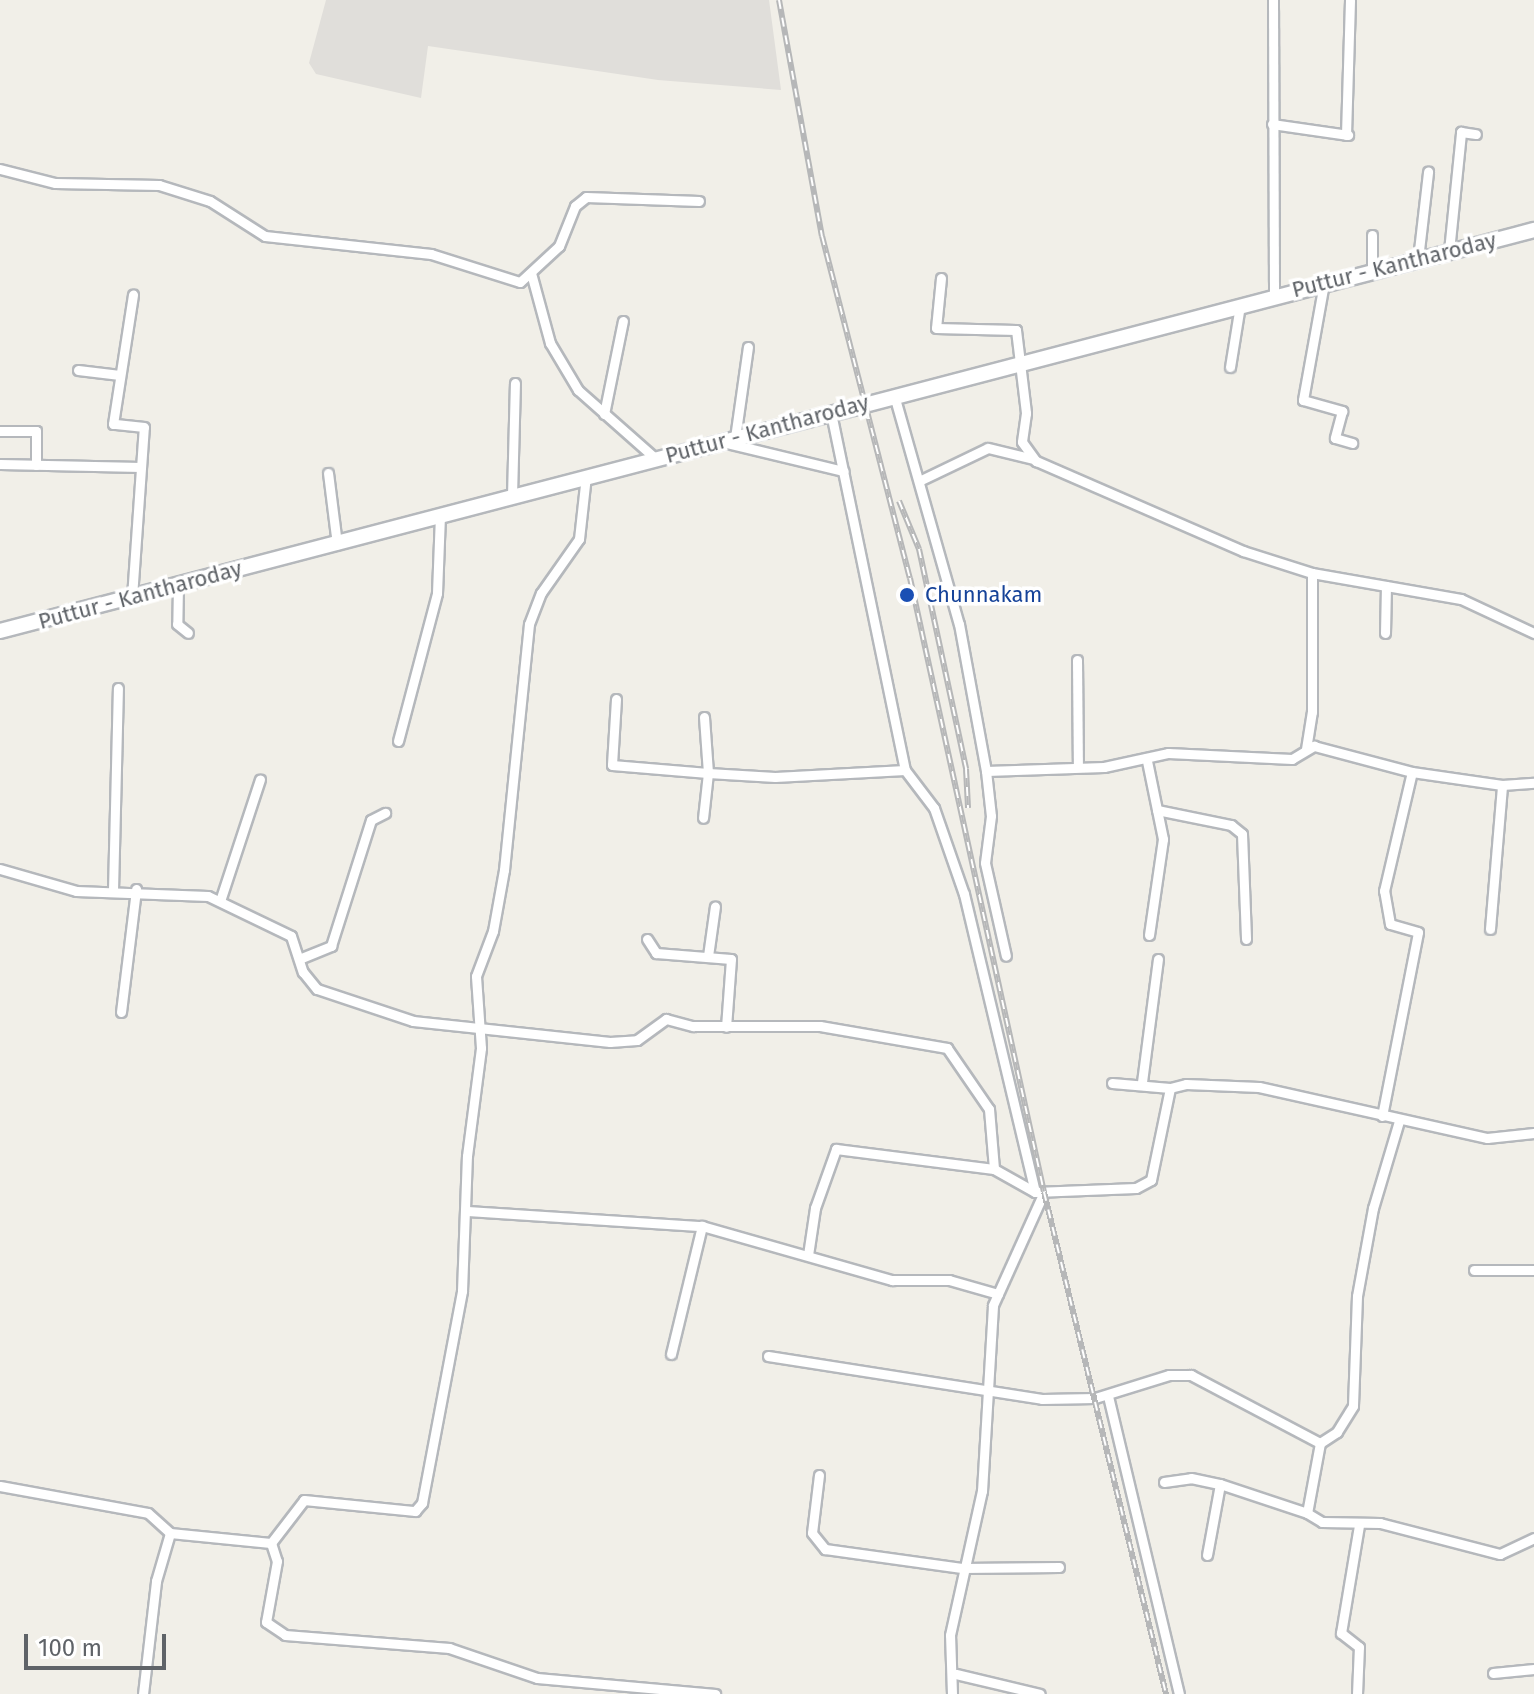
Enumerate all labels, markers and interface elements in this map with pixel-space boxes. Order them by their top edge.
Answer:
street label: Puttur - Kantharoday [1289,227,1499,303]
street label: Puttur - Kantharoday [662,389,872,469]
street label: Puttur - Kantharoday [35,555,245,635]
place label: Chunnakam [925,582,1042,608]
marker: Chunnakam [896,584,918,606]
scale bar [28,1618,170,1668]
text: 100 m [38,1634,102,1662]

